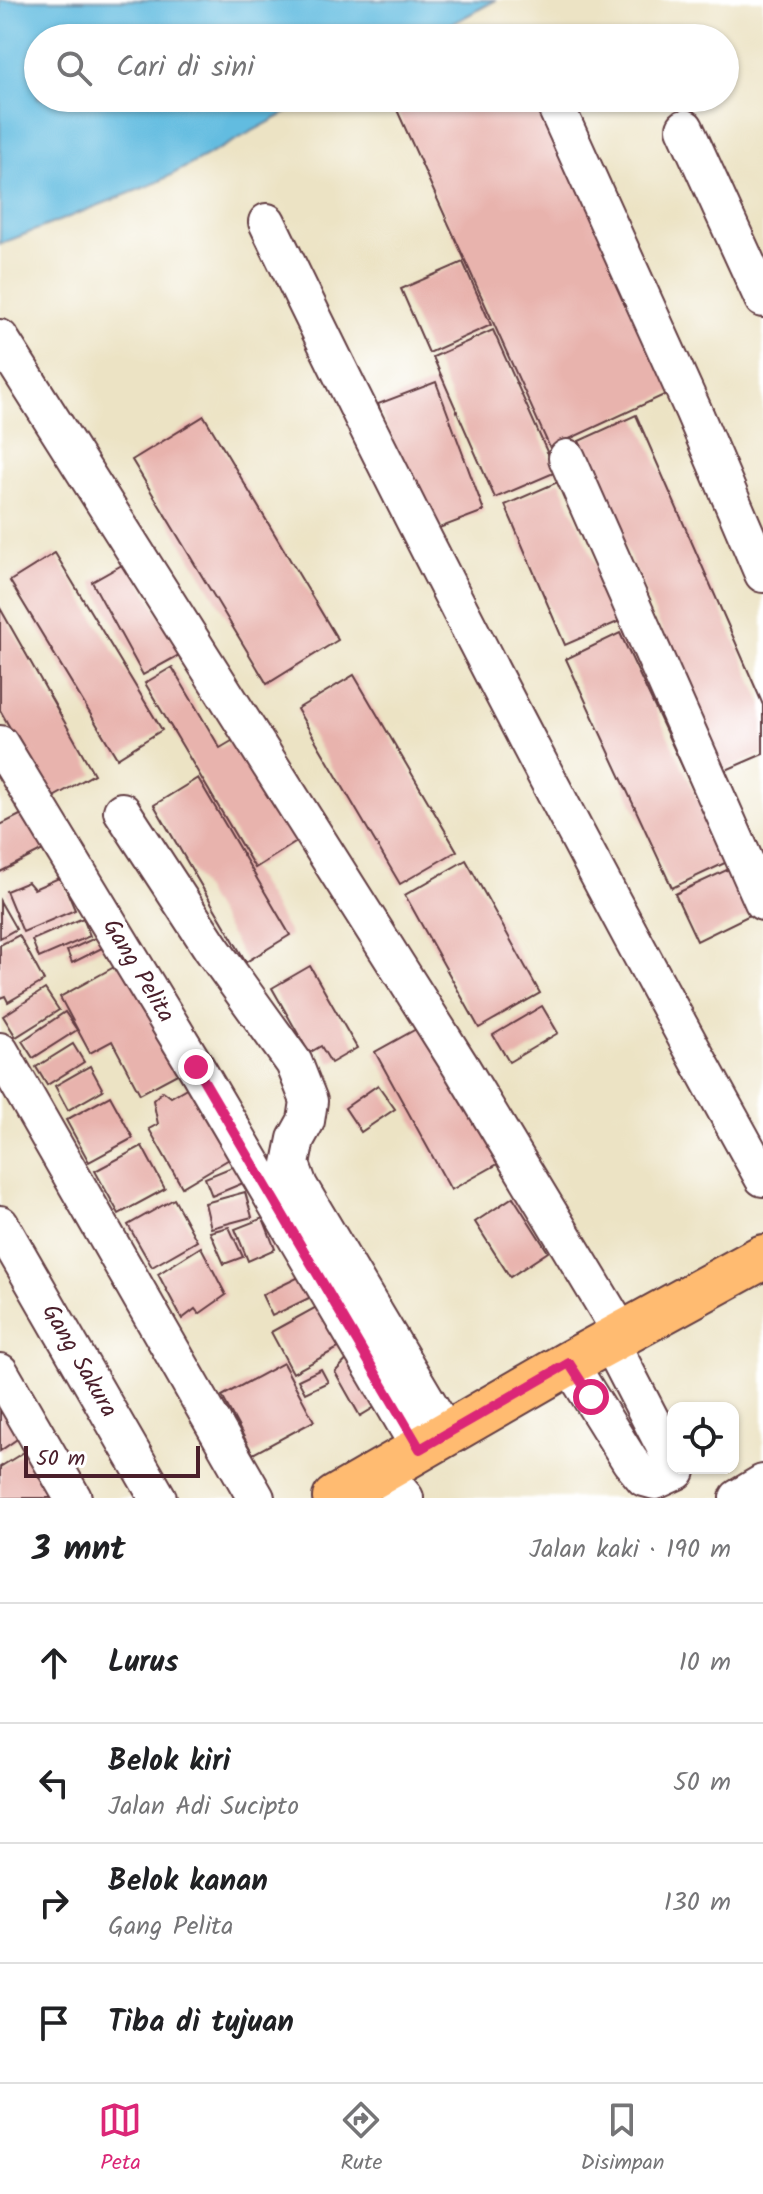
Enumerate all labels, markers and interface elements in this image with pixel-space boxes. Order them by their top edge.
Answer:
search box [24,24,739,112]
text: Cari di sini [116,44,254,92]
icon: search [52,46,96,90]
street label: Gang Pelita [91,911,185,1031]
route end [178,1049,214,1085]
street label: Gang Sakura [31,1297,127,1425]
route start [573,1379,609,1415]
map controls [667,1402,739,1474]
button: locate [667,1402,739,1474]
scale bar [24,1442,200,1478]
text: 50 m [36,1442,85,1477]
text: 3 mnt [32,1523,126,1577]
text: Jalan kaki · 190 m [529,1529,731,1571]
text: Lurus [108,1639,178,1687]
icon: ahead [32,1641,76,1685]
text: 10 m [679,1642,731,1684]
text: Belok kiri [108,1738,231,1786]
icon: left [32,1761,76,1805]
text: 50 m [673,1762,731,1804]
text: Jalan Adi Sucipto [108,1786,299,1828]
text: Belok kanan [108,1858,268,1906]
icon: right [32,1881,76,1925]
text: 130 m [664,1882,731,1924]
text: Gang Pelita [108,1906,233,1948]
text: Tiba di tujuan [108,1999,294,2047]
icon: arrive [32,2001,76,2045]
tab: Peta [98,2098,142,2181]
tab: Rute [339,2098,383,2181]
tab: Disimpan [580,2098,664,2181]

